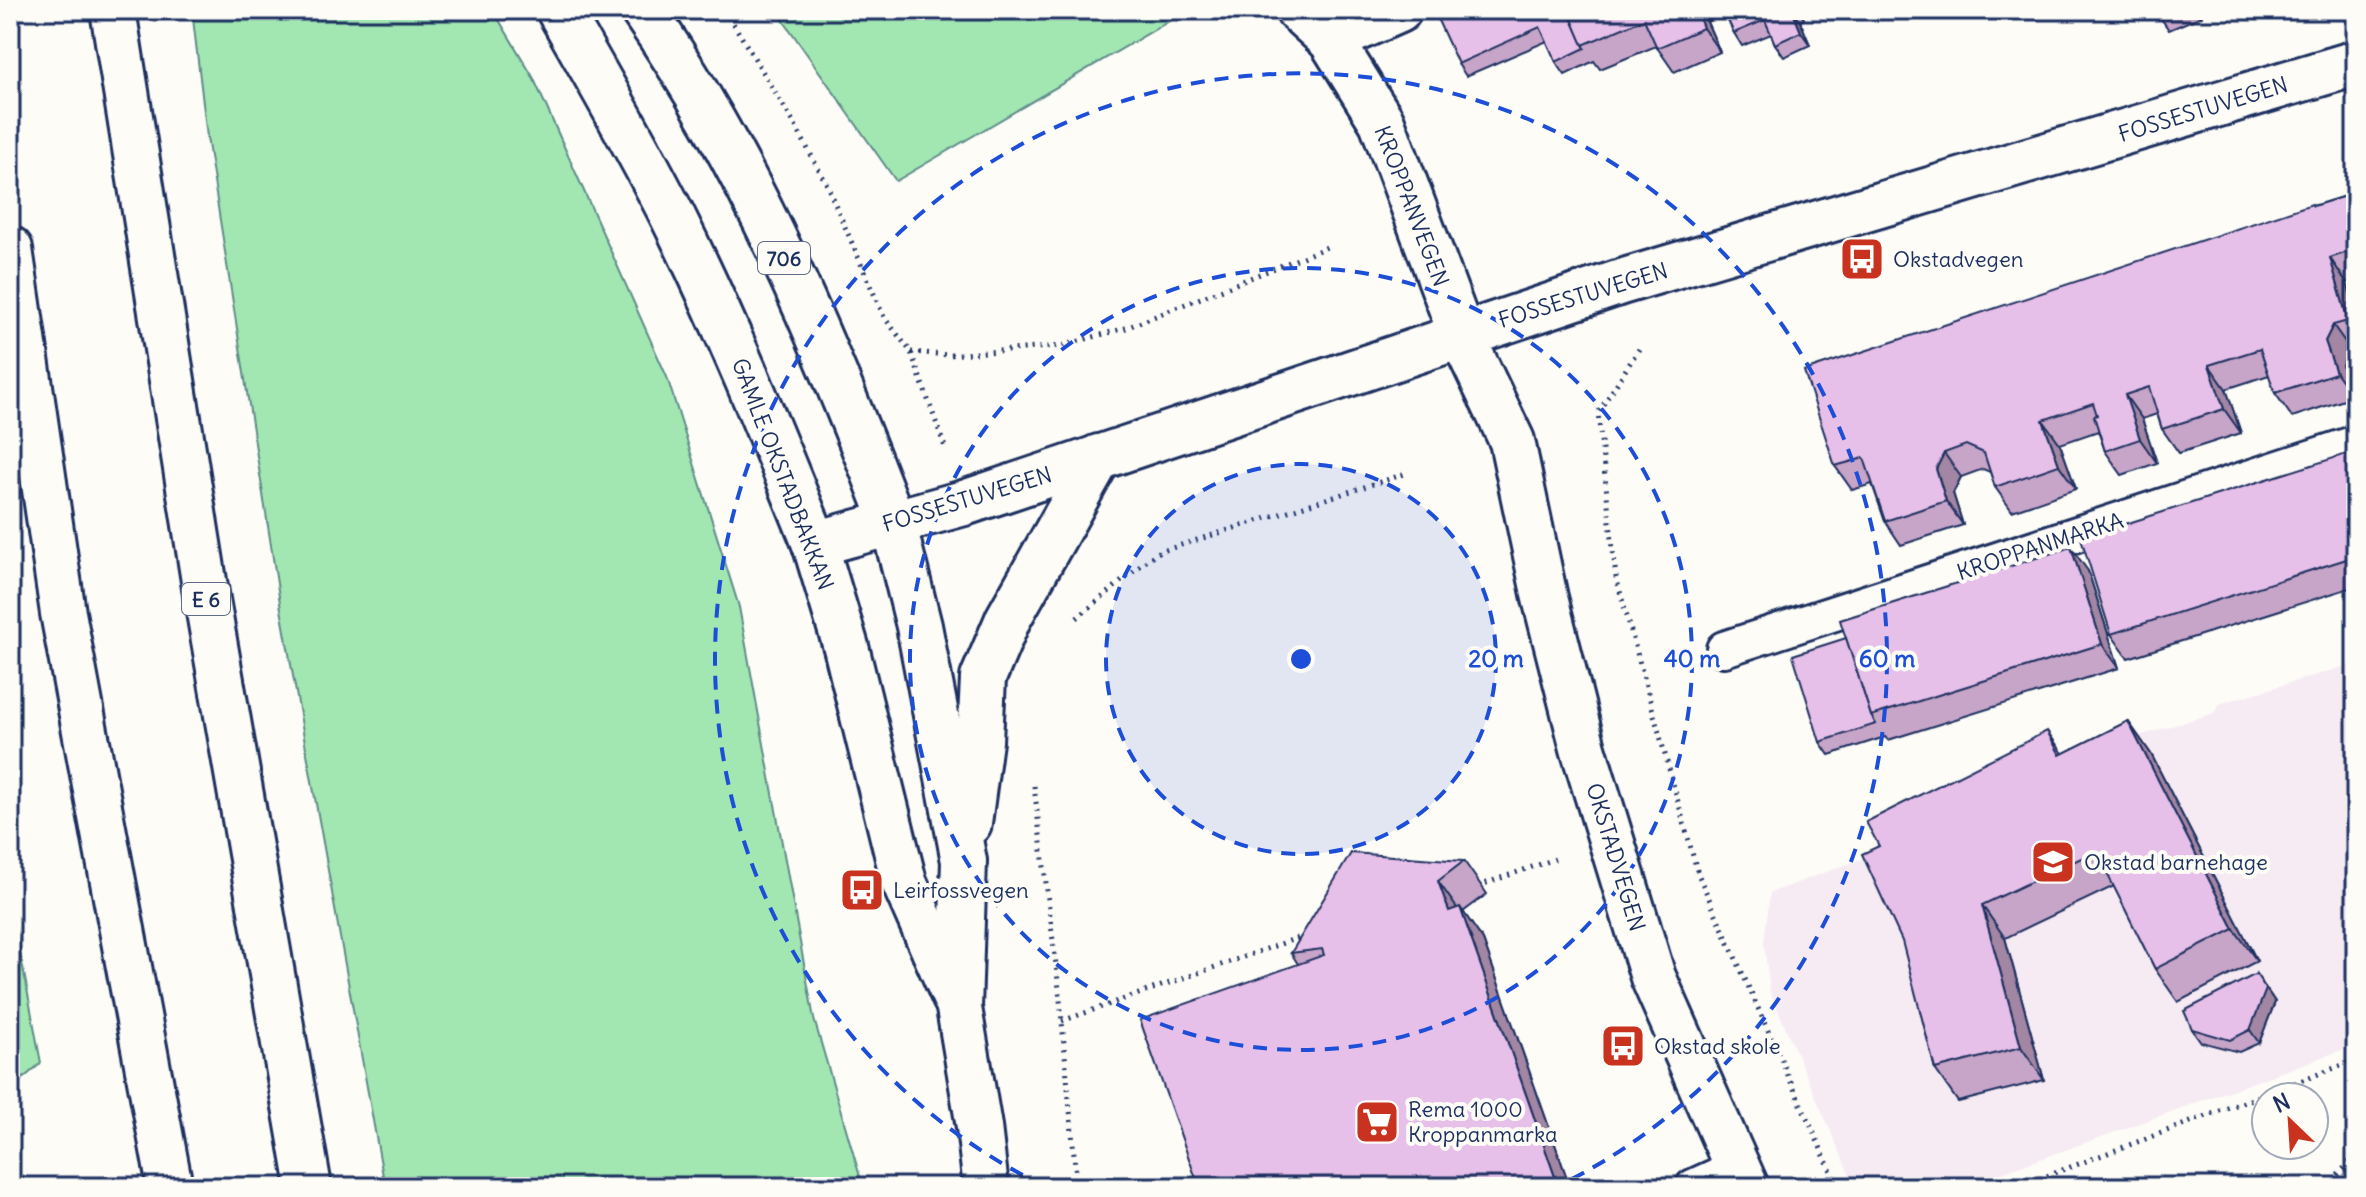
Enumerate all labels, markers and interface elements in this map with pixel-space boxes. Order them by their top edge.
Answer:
street label: FOSSESTUVEGEN [2115,70,2291,148]
street label: KROPPANVEGEN [1368,122,1456,290]
bus stop icon: Okstadvegen [1838,235,1886,283]
road number: 706 [758,242,810,274]
place label: Okstadvegen [1893,245,2023,273]
street label: FOSSESTUVEGEN [1495,256,1671,334]
street label: GAMLE OKSTADBAKKAN [726,354,840,594]
street label: FOSSESTUVEGEN [879,460,1055,538]
street label: KROPPANMARKA [1953,506,2127,586]
road number: E 6 [182,583,230,615]
text: 20 m [1468,643,1524,673]
text: 40 m [1664,643,1720,673]
text: 60 m [1859,643,1915,673]
centre of rings [1287,645,1315,673]
street label: OKSTADVEGEN [1580,780,1652,934]
school or university icon: Okstad barnehage [2029,838,2077,886]
place label: Okstad barnehage [2084,848,2268,876]
bus stop icon: Leirfossvegen [838,866,886,914]
place label: Leirfossvegen [893,876,1029,904]
bus stop icon: Okstad skole [1599,1022,1647,1070]
place label: Okstad skole [1654,1032,1781,1060]
north arrow [2250,1081,2330,1161]
text: N [2269,1087,2294,1119]
place label: Rema 1000 Kroppanmarka [1408,1095,1558,1148]
supermarket icon: Rema 1000 Kroppanmarka [1353,1098,1401,1146]

